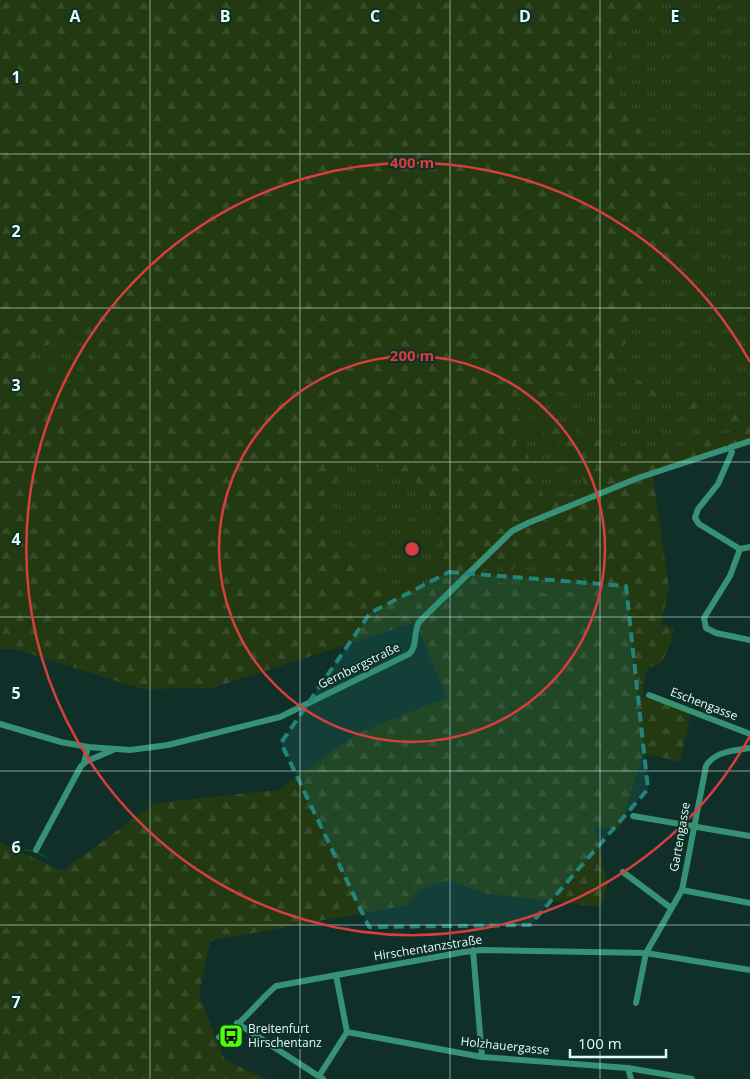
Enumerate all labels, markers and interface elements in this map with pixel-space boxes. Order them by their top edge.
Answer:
text: A [69,5,81,27]
text: B [220,5,230,27]
text: C [370,5,380,27]
text: D [519,5,531,27]
text: E [671,5,680,27]
text: 1 [11,66,21,88]
text: 400 m [390,152,434,172]
text: 2 [11,220,21,242]
text: 200 m [390,345,434,365]
text: 3 [11,374,21,396]
text: 4 [11,528,21,550]
centre of rings [403,540,421,558]
street label: Gernbergstraße [315,638,403,693]
text: 5 [11,682,21,704]
street label: Eschengasse [668,683,741,724]
street label: Gartengasse [665,801,694,873]
text: 6 [11,836,21,858]
street label: Hirschentanzstraße [373,931,484,964]
text: 7 [11,991,21,1013]
place label: Breitenfurt Hirschentanz [248,1020,322,1051]
bus stop icon: Breitenfurt Hirschentanz [218,1023,244,1049]
scale bar [570,1026,666,1058]
street label: Holzhauergasse [460,1032,551,1059]
text: 100 m [578,1033,622,1053]

